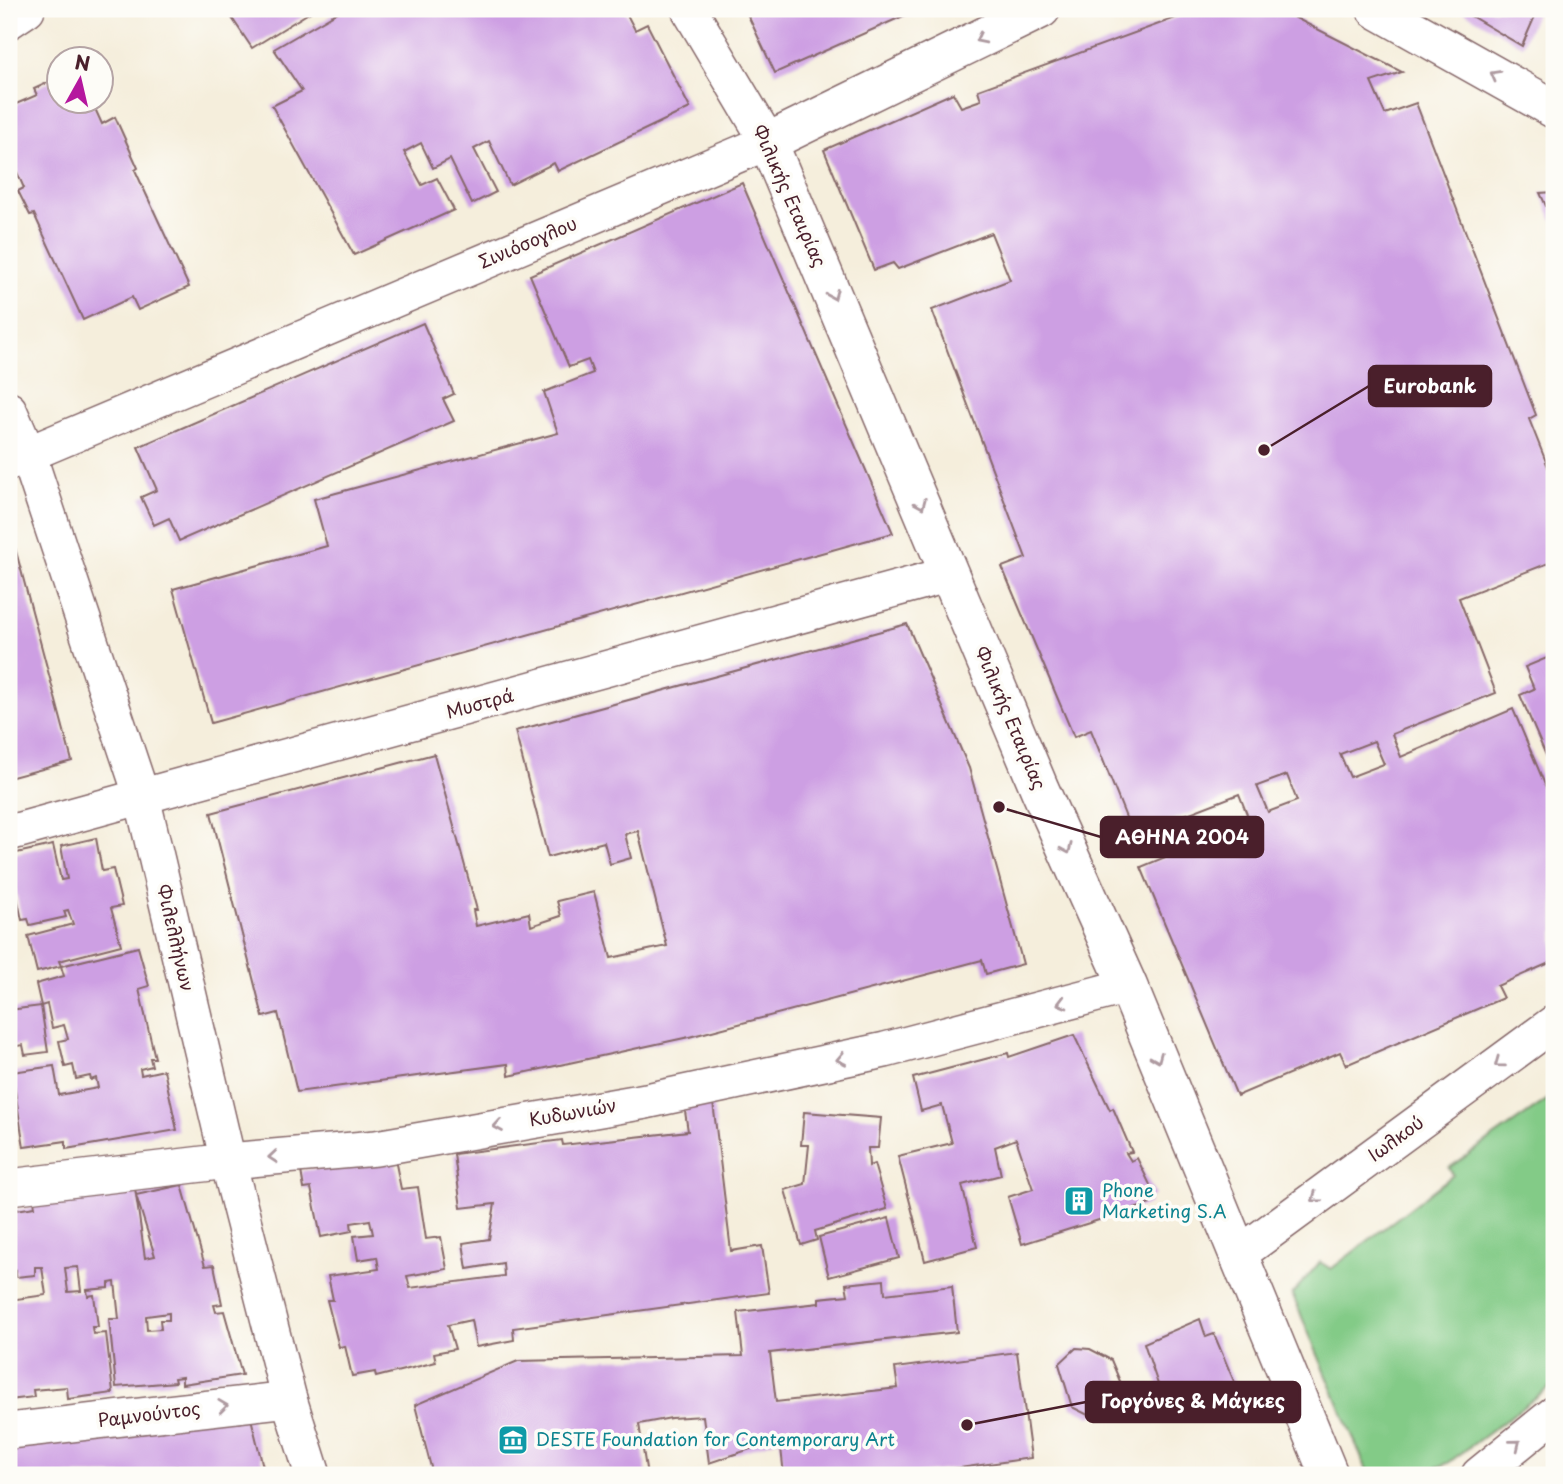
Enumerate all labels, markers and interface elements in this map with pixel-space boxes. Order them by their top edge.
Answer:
one-way arrow [975,30,987,44]
north arrow [46,46,116,116]
text: N [73,47,92,77]
one-way arrow [1489,70,1502,83]
street label: Φιλικής Εταιρίας [747,120,834,271]
street label: Σινιόσογλου [474,209,581,274]
one-way arrow [824,288,838,300]
callout: Eurobank [1369,366,1491,406]
text: Eurobank [1383,371,1477,399]
one-way arrow [913,497,927,510]
street label: Φιλικής Εταιρίας [969,642,1054,793]
street label: Μυστρά [443,681,517,725]
callout: ΑΘΗΝΑ 2004 [1101,817,1263,857]
text: ΑΘΗΝΑ 2004 [1115,822,1249,850]
one-way arrow [1059,842,1073,855]
street label: Φιλελλήνων [151,881,202,994]
one-way arrow [1056,995,1068,1009]
one-way arrow [835,1051,847,1066]
one-way arrow [1149,1051,1163,1063]
one-way arrow [1494,1055,1507,1067]
street label: Κυδωνιών [527,1091,619,1132]
street label: Ιωλκού [1362,1108,1429,1167]
one-way arrow [492,1118,504,1133]
one-way arrow [267,1149,278,1164]
place label: Phone Marketing S.A [1102,1176,1227,1224]
building icon: Phone Marketing S.A [1062,1184,1096,1218]
one-way arrow [1311,1189,1324,1202]
callout: Γοργόνες & Μάγκες [1086,1382,1300,1422]
text: Γοργόνες & Μάγκες [1101,1386,1285,1414]
street label: Ραμνούντος [96,1394,202,1433]
one-way arrow [217,1399,228,1414]
museum icon: DESTE Foundation for Contemporary Art [496,1423,530,1457]
place label: DESTE Foundation for Contemporary Art [536,1425,895,1452]
one-way arrow [1509,1440,1521,1453]

